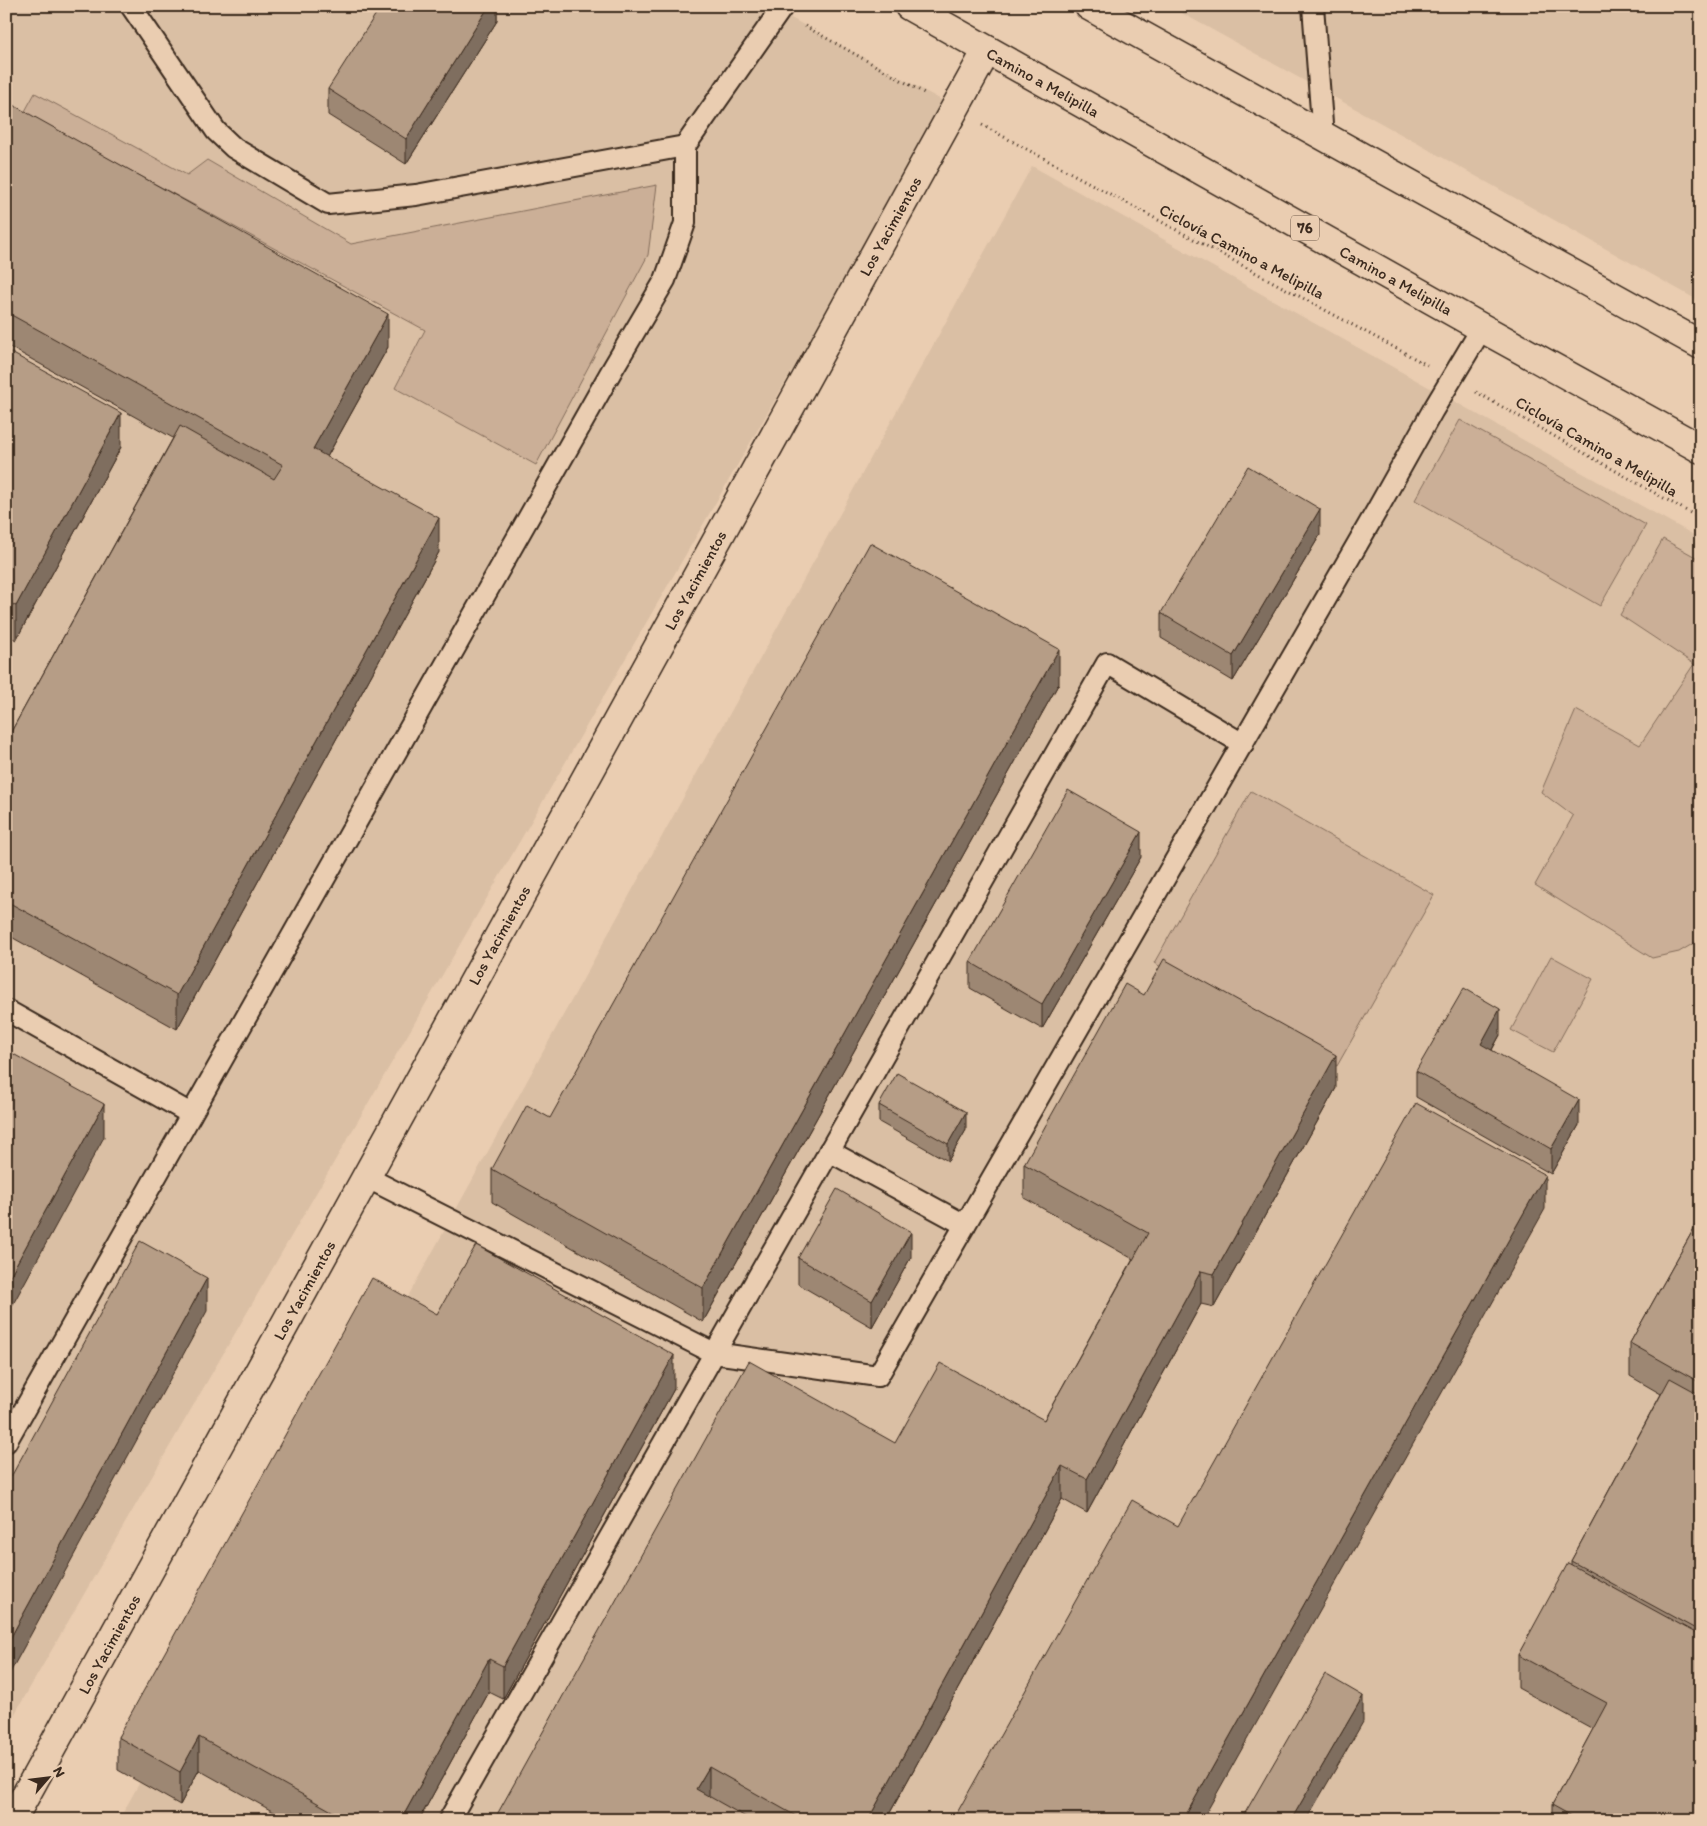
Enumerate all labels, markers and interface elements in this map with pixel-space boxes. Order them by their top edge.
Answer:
street label: Camino a Melipilla [983,44,1103,121]
street label: Los Yacimientos [855,173,926,279]
street label: Ciclovía Camino a Melipilla [1156,200,1328,303]
road number: 76 [1291,216,1319,240]
street label: Camino a Melipilla [1336,242,1456,319]
street label: Ciclovía Camino a Melipilla [1512,392,1681,501]
street label: Los Yacimientos [660,527,731,633]
street label: Los Yacimientos [464,882,535,988]
street label: Los Yacimientos [269,1237,340,1343]
street label: Los Yacimientos [74,1591,145,1697]
north arrow [22,1754,72,1804]
text: N [49,1764,69,1780]

